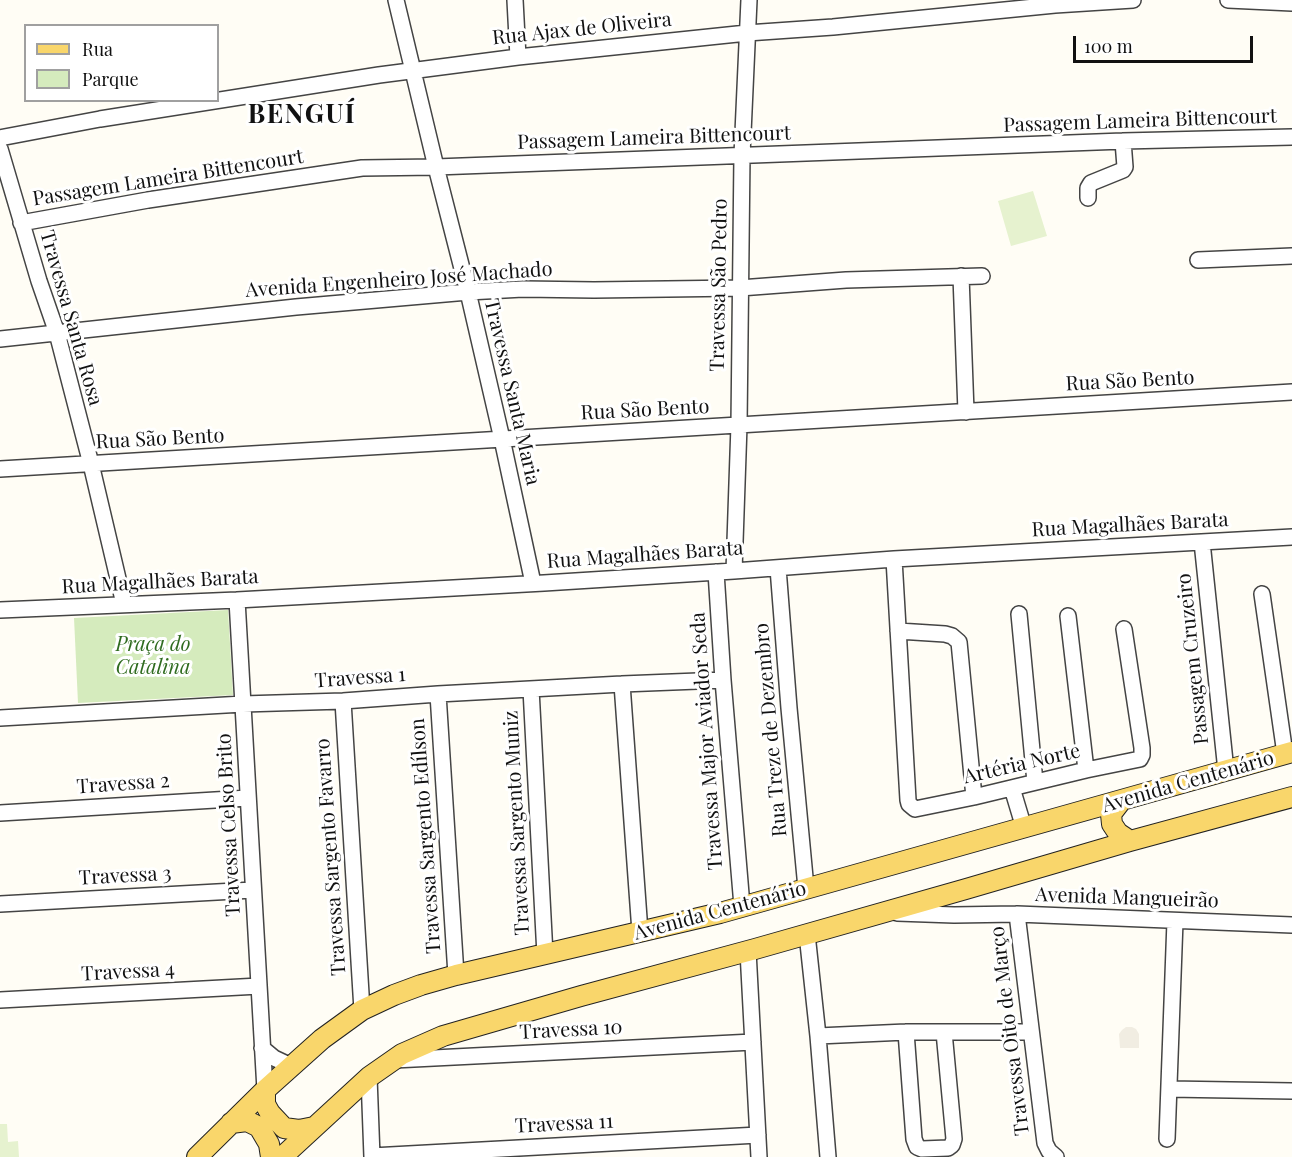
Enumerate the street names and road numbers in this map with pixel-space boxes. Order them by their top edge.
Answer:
street label: Rua Ajax de Oliveira [491,8,673,50]
street label: Passagem Lameira Bittencourt [1003,104,1277,138]
street label: Passagem Lameira Bittencourt [517,121,791,155]
street label: Passagem Lameira Bittencourt [31,145,305,211]
street label: Travessa São Pedro [705,198,733,372]
street label: Travessa Santa Rosa [34,228,108,408]
street label: Avenida Engenheiro José Machado [245,257,553,303]
street label: Travessa Santa Maria [479,297,545,487]
street label: Rua São Bento [1065,366,1195,396]
street label: Rua São Bento [580,395,710,425]
street label: Rua São Bento [95,424,225,454]
street label: Rua Magalhães Barata [1031,508,1229,542]
street label: Rua Magalhães Barata [546,536,744,574]
street label: Rua Magalhães Barata [61,565,259,599]
street label: Passagem Cruzeiro [1172,572,1214,746]
street label: Travessa Major Aviador Seda [686,611,728,871]
street label: Rua Treze de Dezembro [750,622,792,838]
street label: Travessa 1 [314,663,406,693]
street label: Travessa Sargento Muniz [499,710,535,936]
street label: Travessa Sargento Edílson [406,717,446,955]
street label: Travessa Celso Brito [212,733,246,917]
street label: Travessa Sargento Favarro [311,738,351,976]
street label: Artéria Norte [961,739,1083,789]
street label: Avenida Centenário [1099,746,1277,818]
street label: Travessa 2 [76,769,170,799]
street label: Travessa 3 [78,862,172,890]
street label: Avenida Centenário [631,876,809,946]
street label: Avenida Mangueirão [1035,883,1219,913]
street label: Travessa Oito de Março [985,925,1035,1137]
street label: Travessa 4 [81,958,175,986]
street label: Travessa 10 [519,1015,623,1045]
street label: Travessa 11 [514,1109,614,1139]

